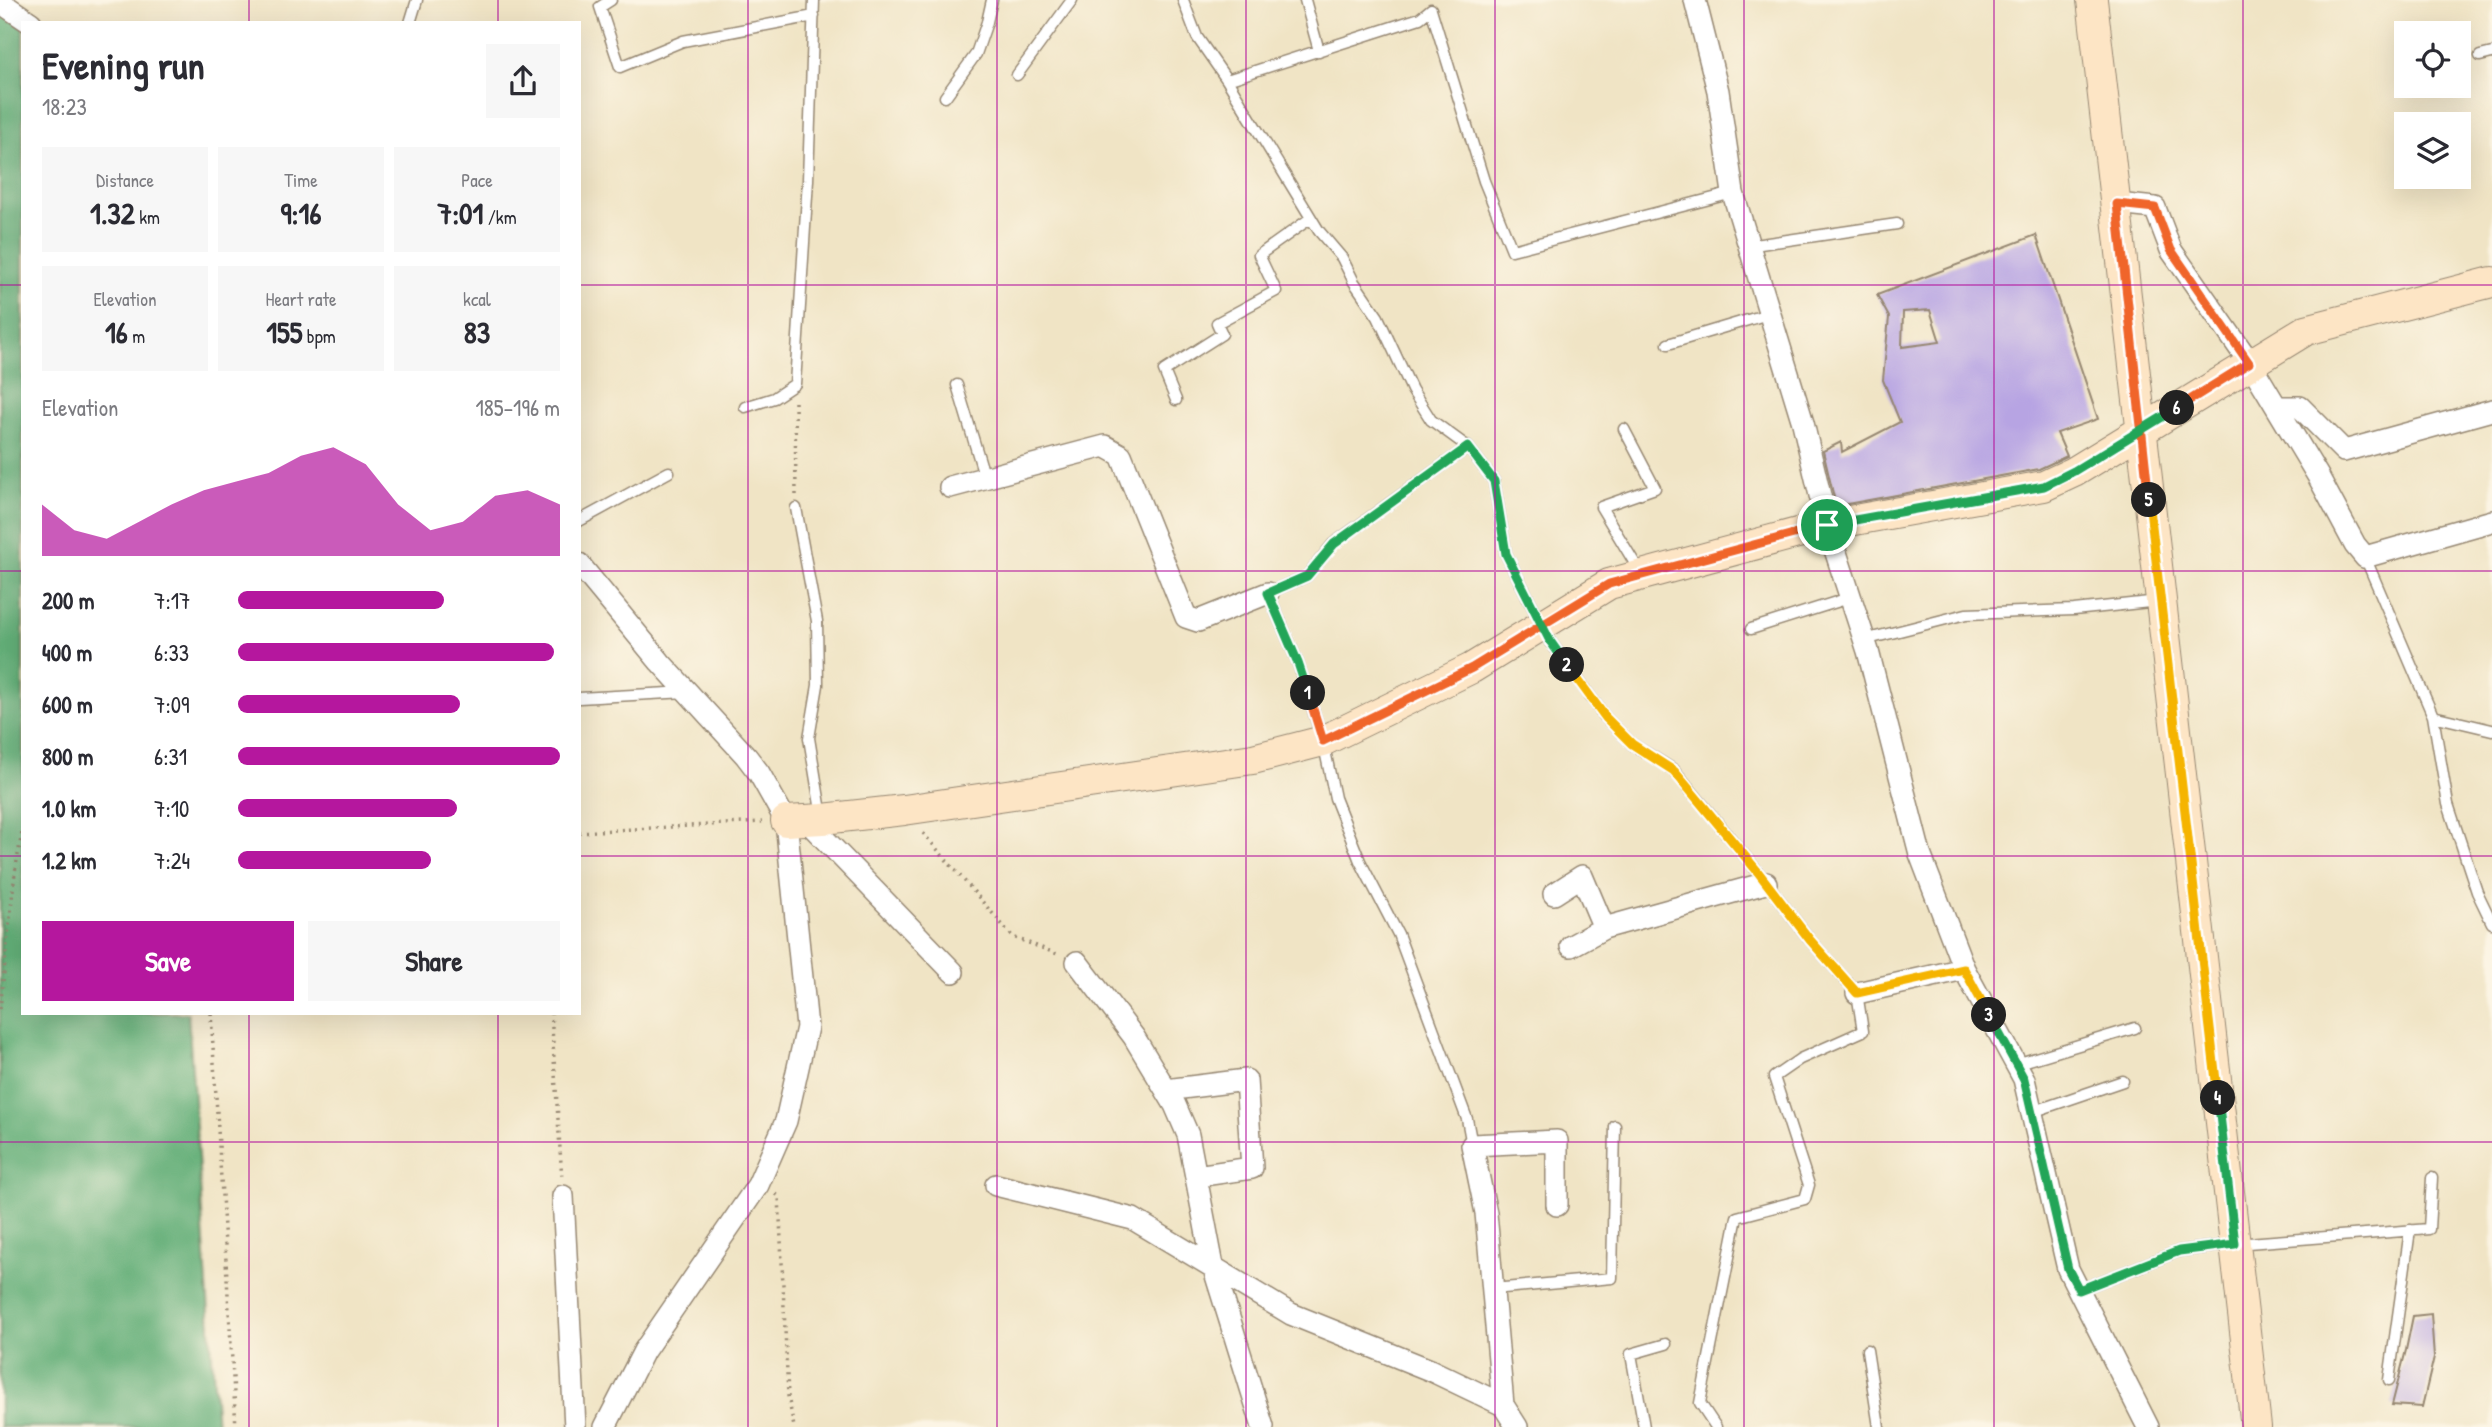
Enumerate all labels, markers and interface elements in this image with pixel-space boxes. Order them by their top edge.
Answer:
map controls [2394,21,2471,189]
button: locate [2394,21,2471,98]
text: Evening run [42,39,205,91]
button: share [486,44,560,118]
text: 18:23 [42,91,87,122]
button: layers [2394,112,2471,189]
text: Distance [96,167,154,193]
text: Time [284,167,318,193]
text: Pace [461,167,493,193]
text: 1.32 [90,193,135,233]
text: 9:16 [281,193,321,233]
text: 7:01 [437,193,483,233]
text: km [135,204,160,230]
text: /km [483,204,517,230]
text: Elevation [93,286,157,312]
text: Heart rate [266,286,336,312]
text: kcal [463,286,491,312]
text: 16 [105,312,128,352]
text: 155 [266,312,303,352]
text: 83 [464,312,490,352]
text: m [128,323,145,349]
text: bpm [303,323,336,349]
pin: 6 [2160,390,2194,426]
text: Elevation [42,392,118,423]
text: 185–196 m [475,392,560,423]
text: 6 [2173,394,2180,420]
pin: 5 [2132,482,2166,518]
text: 5 [2144,486,2153,512]
pin [1797,495,1857,555]
icon: arrive [1808,506,1846,544]
text: 200 m [42,585,94,616]
text: 7:17 [154,585,190,616]
text: 400 m [42,637,92,668]
text: 6:33 [154,637,189,668]
pin: 2 [1550,648,1584,682]
text: 2 [1562,651,1571,677]
pin: 1 [1290,676,1326,710]
text: 1 [1304,679,1311,705]
text: 600 m [42,689,93,720]
text: 7:09 [154,689,189,720]
text: 800 m [42,741,94,772]
text: 6:31 [154,741,187,772]
text: 1.0 km [42,793,96,824]
text: 7:10 [154,793,189,824]
text: 1.2 km [42,845,97,876]
text: 7:24 [154,845,190,876]
button: Save [42,921,294,1001]
button: Share [308,921,560,1001]
pin: 3 [1972,998,2007,1032]
text: 3 [1984,1001,1993,1027]
pin: 4 [2200,1080,2236,1116]
text: 4 [2214,1084,2221,1110]

